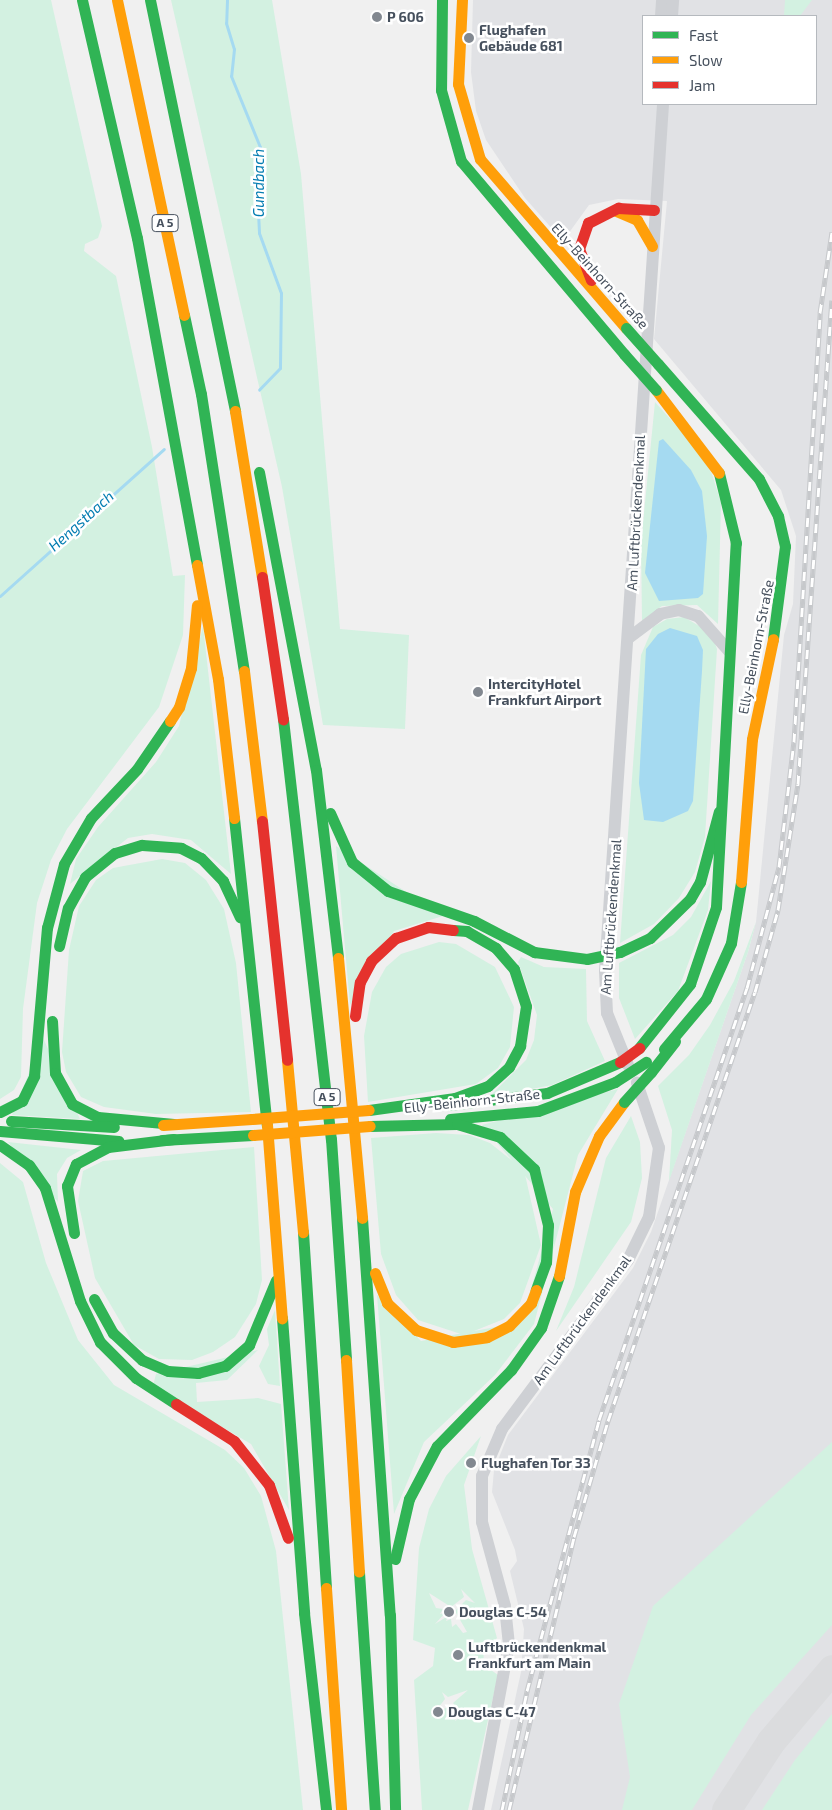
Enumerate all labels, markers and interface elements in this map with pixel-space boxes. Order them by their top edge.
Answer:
place label: P 606 [387,9,424,25]
marker: P 606 [371,11,383,23]
legend [642,15,817,105]
place label: Flughafen Gebäude 681 [479,22,563,54]
text: Fast [689,26,718,44]
marker: Flughafen Gebäude 681 [463,32,475,44]
text: Slow [689,51,723,69]
text: Jam [689,76,715,94]
water label: Gundbach [250,149,268,217]
road number: A 5 [151,214,179,232]
street label: Elly-Beinhorn-Straße [548,220,652,332]
street label: Am Luftbrückendenkmal [624,435,648,591]
water label: Hengstbach [45,487,117,555]
street label: Elly-Beinhorn-Straße [735,578,777,716]
place label: IntercityHotel Frankfurt Airport [488,676,602,709]
marker: IntercityHotel Frankfurt Airport [472,686,484,698]
street label: Am Luftbrückendenkmal [597,839,625,995]
street label: Elly-Beinhorn-Straße [403,1086,541,1116]
road number: A 5 [313,1088,341,1106]
street label: Am Luftbrückendenkmal [529,1252,635,1388]
place label: Flughafen Tor 33 [481,1455,591,1471]
marker: Flughafen Tor 33 [465,1457,477,1469]
place label: Douglas C-54 [459,1604,547,1620]
marker: Douglas C-54 [443,1606,455,1618]
place label: Luftbrückendenkmal Frankfurt am Main [468,1639,606,1671]
marker: Luftbrückendenkmal Frankfurt am Main [452,1649,464,1661]
place label: Douglas C-47 [448,1704,536,1720]
marker: Douglas C-47 [432,1706,444,1718]

